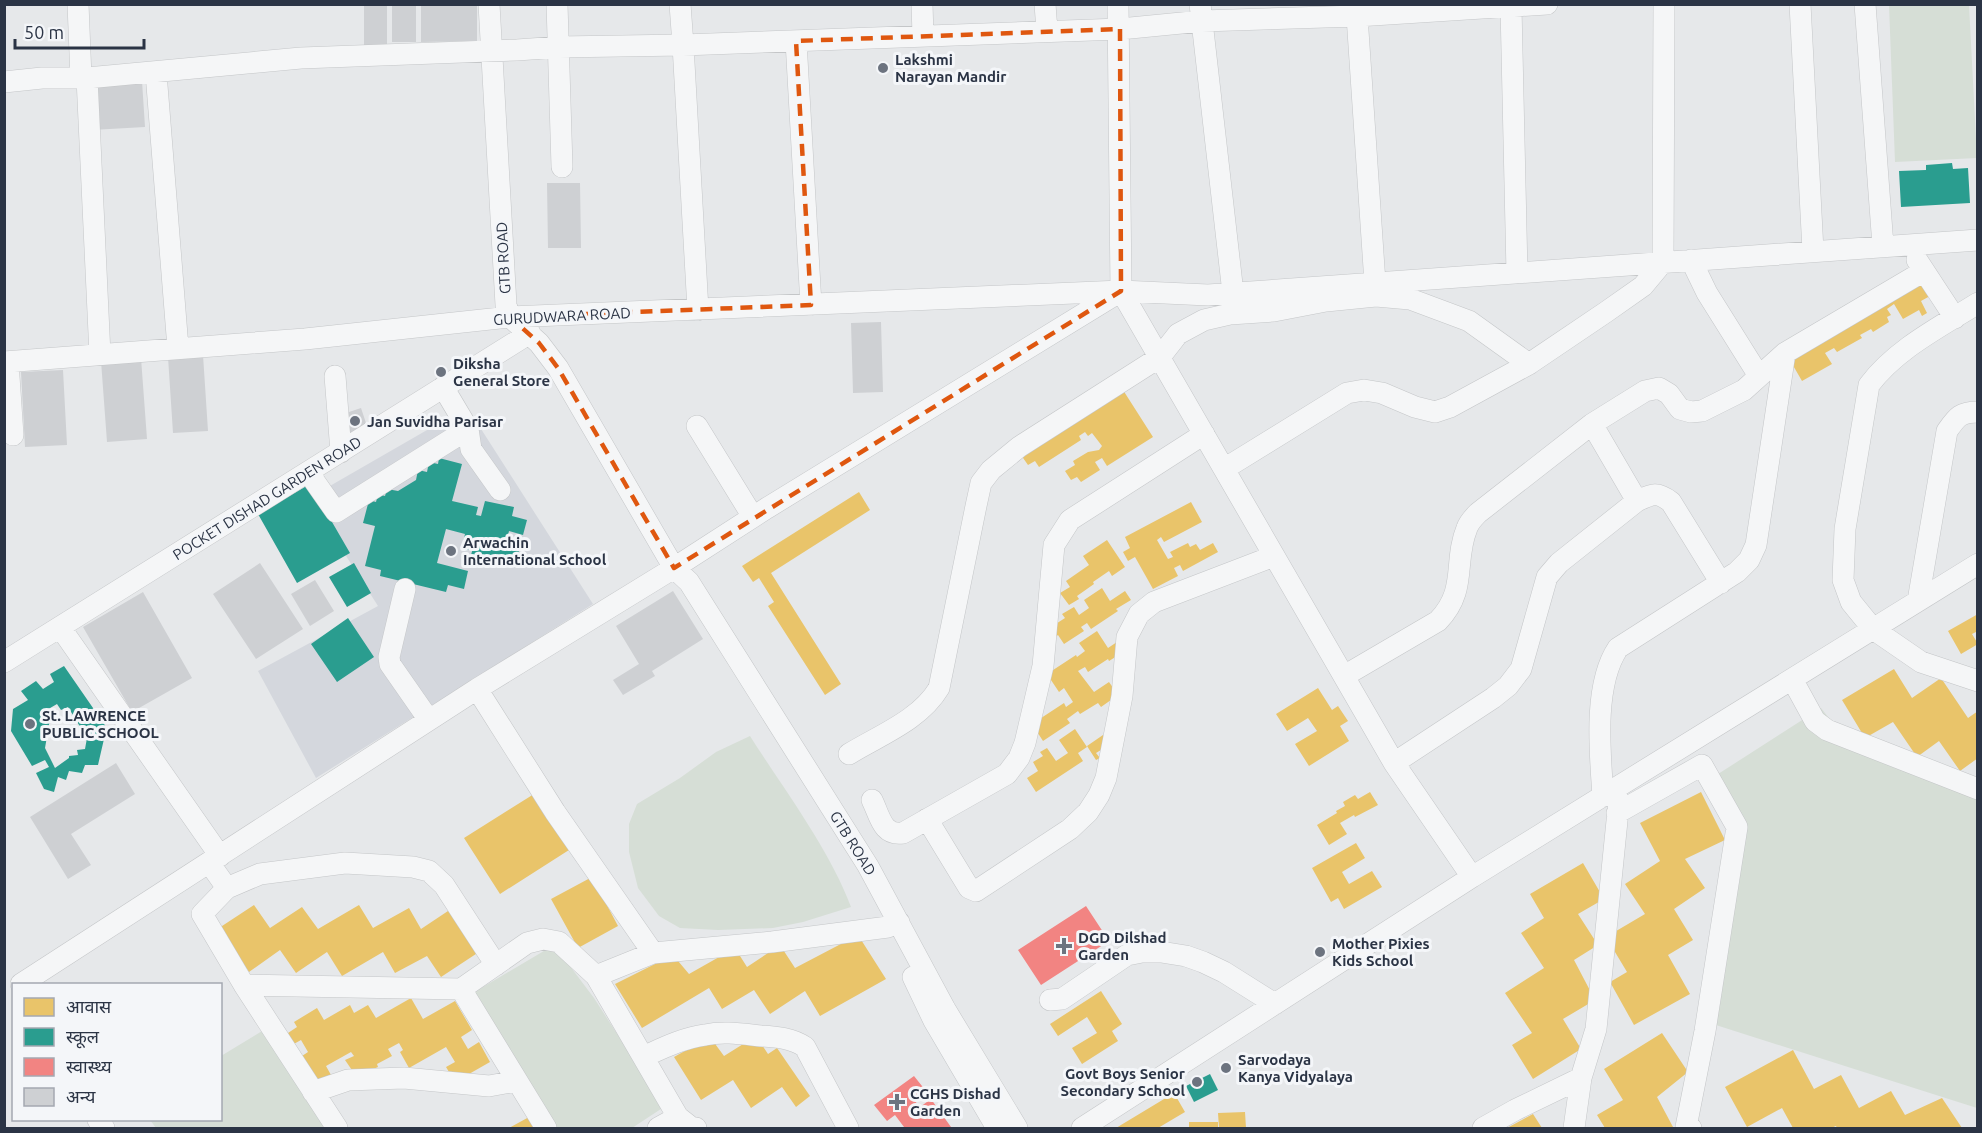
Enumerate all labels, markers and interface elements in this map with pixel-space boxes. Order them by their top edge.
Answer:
scale bar [15,12,144,50]
text: 50 m [24,22,64,42]
place label: Lakshmi Narayan Mandir [895,51,1007,85]
marker: Lakshmi Narayan Mandir [876,61,890,75]
street label: GTB ROAD [493,221,513,295]
street label: GURUDWARA ROAD [493,304,631,328]
place label: Diksha General Store [453,355,550,389]
marker: Diksha General Store [434,365,448,379]
place label: Jan Suvidha Parisar [367,413,504,430]
marker: Jan Suvidha Parisar [348,414,362,428]
street label: POCKET DISHAD GARDEN ROAD [170,433,364,563]
place label: Arwachin International School [463,534,607,568]
marker: Arwachin International School [444,544,458,558]
place label: St. LAWRENCE PUBLIC SCHOOL [42,707,159,741]
marker: St. LAWRENCE PUBLIC SCHOOL [23,717,37,731]
street label: GTB ROAD [827,808,879,878]
place label: DGD Dilshad Garden [1078,929,1166,963]
place label: Mother Pixies Kids School [1332,935,1430,969]
marker: DGD Dilshad Garden [1055,937,1073,955]
marker: Mother Pixies Kids School [1313,945,1327,959]
legend [12,983,222,1121]
text: आवास [66,996,112,1016]
text: स्कूल [66,1026,100,1049]
place label: Sarvodaya Kanya Vidyalaya [1238,1051,1353,1085]
text: स्वास्थ्य [66,1056,112,1076]
marker: Sarvodaya Kanya Vidyalaya [1219,1061,1233,1075]
place label: Govt Boys Senior Secondary School [1060,1065,1186,1099]
marker: Govt Boys Senior Secondary School [1190,1075,1204,1089]
place label: CGHS Dishad Garden [910,1085,1001,1119]
text: अन्य [66,1086,96,1106]
marker: CGHS Dishad Garden [888,1093,906,1111]

